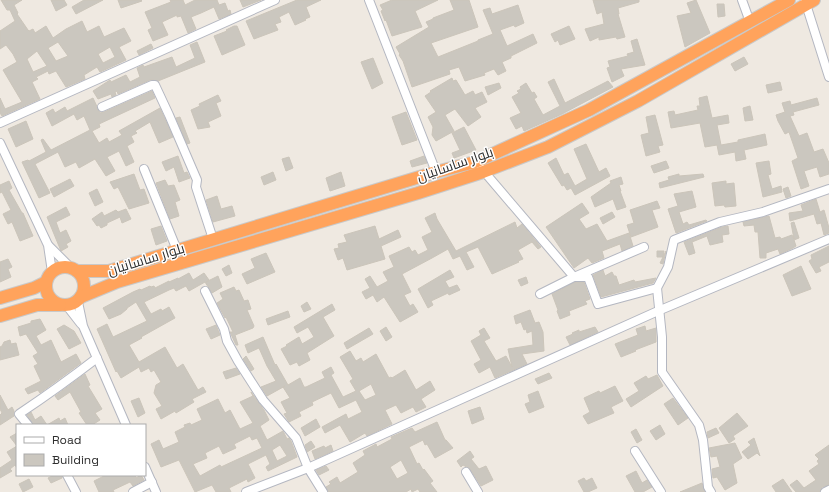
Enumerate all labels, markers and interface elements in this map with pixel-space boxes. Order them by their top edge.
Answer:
street label: بلوار ساسانیان [414,142,496,186]
street label: بلوار ساسانیان [105,239,187,279]
legend [16,424,146,476]
text: Road [52,432,81,448]
text: Building [52,452,99,468]

